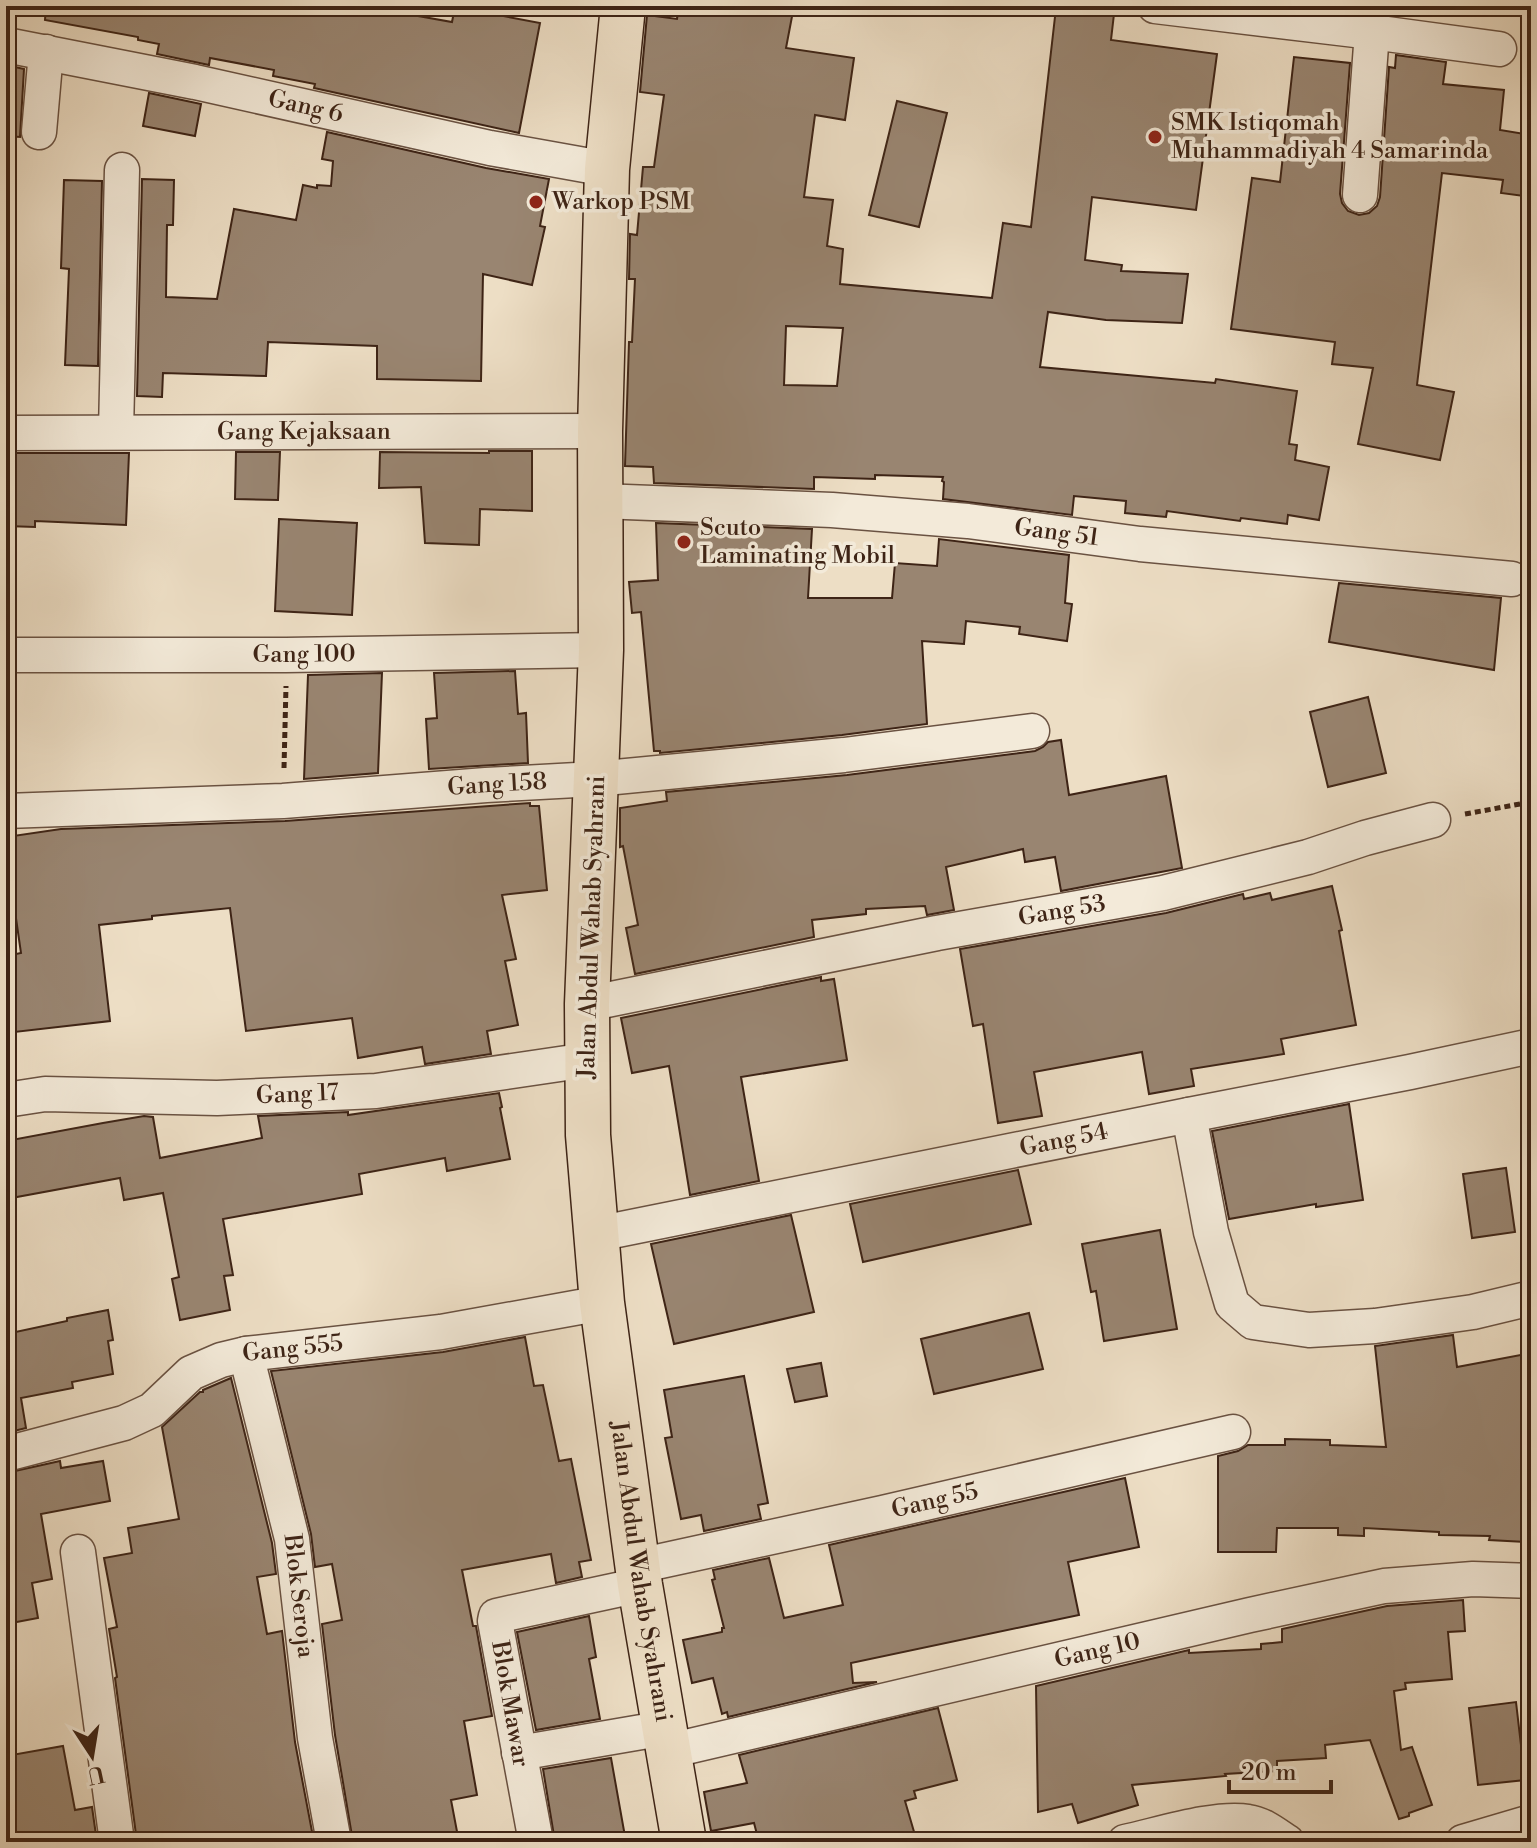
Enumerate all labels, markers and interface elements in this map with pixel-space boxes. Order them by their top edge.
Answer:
street label: Gang 6 [265,84,346,130]
place label: SMK Istiqomah Muhammadiyah 4 Samarinda [1171,108,1489,166]
marker: SMK Istiqomah Muhammadiyah 4 Samarinda [1146,128,1164,146]
place label: Warkop PSM [551,187,690,217]
marker: Warkop PSM [527,193,545,211]
street label: Gang Kejaksaan [217,417,391,447]
street label: Gang 51 [1012,512,1101,553]
place label: Scuto Laminating Mobil [700,513,895,571]
marker: Scuto Laminating Mobil [675,533,693,551]
street label: Gang 100 [253,639,356,670]
street label: Gang 158 [446,767,548,803]
street label: Jalan Abdul Wahab Syahrani [572,775,612,1080]
street label: Gang 53 [1016,888,1108,933]
street label: Gang 17 [255,1078,339,1111]
street label: Gang 54 [1017,1117,1111,1164]
street label: Gang 555 [241,1328,345,1369]
street label: Jalan Abdul Wahab Syahrani [603,1418,678,1724]
street label: Gang 55 [889,1476,981,1525]
street label: Blok Seroja [276,1531,321,1660]
street label: Gang 10 [1052,1626,1143,1675]
street label: Blok Mawar [484,1638,536,1769]
north arrow [52,1716,132,1796]
scale bar [1229,1744,1331,1794]
text: 20 m [1241,1758,1297,1788]
text: U [85,1759,107,1789]

